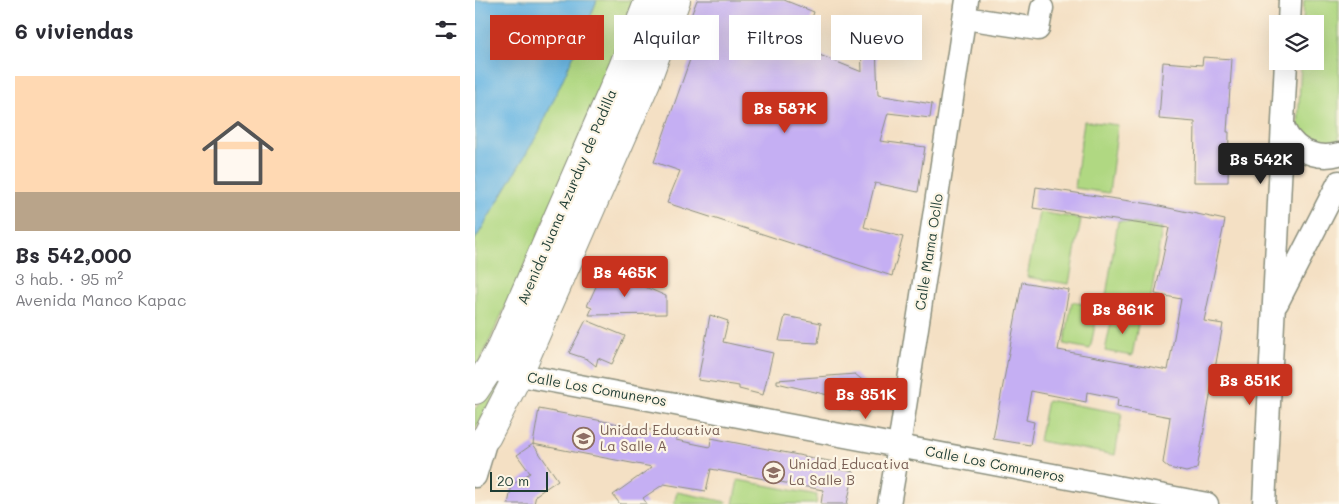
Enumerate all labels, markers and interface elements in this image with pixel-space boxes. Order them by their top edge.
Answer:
chip: Comprar [490,15,604,60]
chip: Alquilar [614,15,719,60]
chip: Filtros [729,15,821,60]
chip: Nuevo [831,15,922,60]
map controls [1269,15,1324,70]
button: layers [1269,15,1324,70]
icon: filters [432,16,460,44]
text: 6 viviendas [15,17,134,44]
street label: Avenida Juana Azurduy de Padilla [512,86,621,307]
pin: Bs 587K [739,92,831,134]
text: Bs 587K [753,97,817,118]
icon: home [193,108,283,198]
pin: Bs 542K [1215,142,1307,185]
text: Bs 542K [1229,148,1293,169]
street label: Calle Mama Ocllo [910,192,947,312]
text: Bs 542,000 [15,241,132,268]
pin: Bs 465K [579,256,671,298]
text: Bs 465K [593,261,657,282]
text: 3 hab. · 95 m² [15,268,123,289]
text: Avenida Manco Kapac [15,289,186,310]
pin: Bs 861K [1077,292,1169,335]
text: Bs 861K [1092,298,1154,319]
pin: Bs 851K [1204,364,1296,406]
street label: Calle Los Comuneros [526,367,668,410]
text: Bs 851K [1219,369,1281,390]
pin: Bs 351K [820,378,912,420]
text: Bs 351K [835,383,897,404]
place label: Unidad Educativa La Salle A [600,420,720,455]
school or university icon: Unidad Educativa La Salle A [572,426,596,450]
street label: Calle Los Comuneros [924,441,1066,486]
place label: Unidad Educativa La Salle B [789,454,909,489]
school or university icon: Unidad Educativa La Salle B [761,460,785,484]
scale bar [490,469,547,492]
text: 20 m [497,471,529,490]

